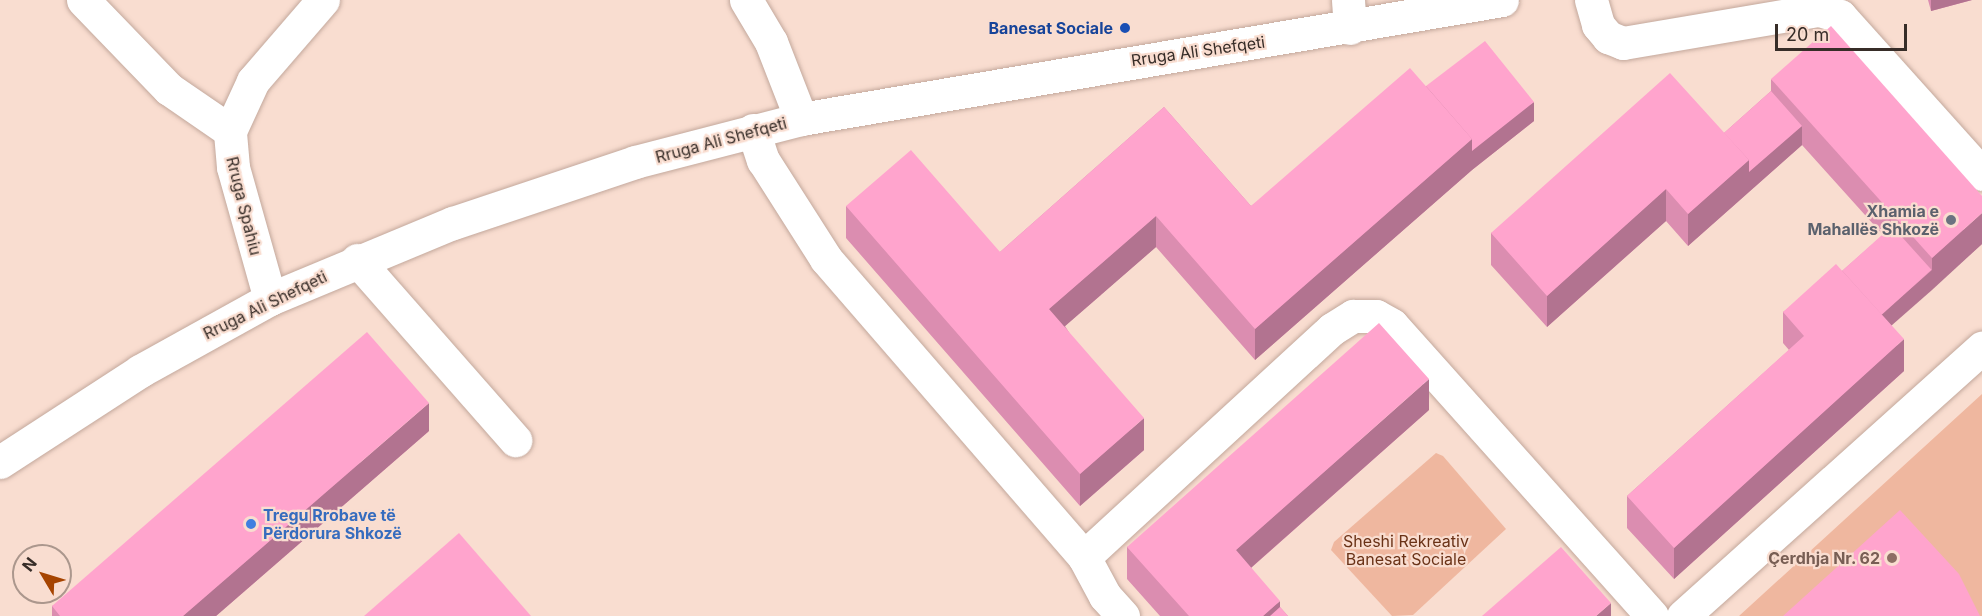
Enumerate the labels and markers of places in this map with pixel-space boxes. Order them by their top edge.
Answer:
place label: Banesat Sociale [989,18,1113,38]
marker: Banesat Sociale [1118,21,1132,35]
place label: Xhamia e Mahallës Shkozë [1807,201,1939,239]
marker: Xhamia e Mahallës Shkozë [1944,213,1958,227]
place label: Tregu Rrobave të Përdorura Shkozë [263,505,402,543]
marker: Tregu Rrobave të Përdorura Shkozë [244,517,258,531]
place label: Çerdhja Nr. 62 [1768,548,1880,568]
marker: Çerdhja Nr. 62 [1885,551,1899,565]

